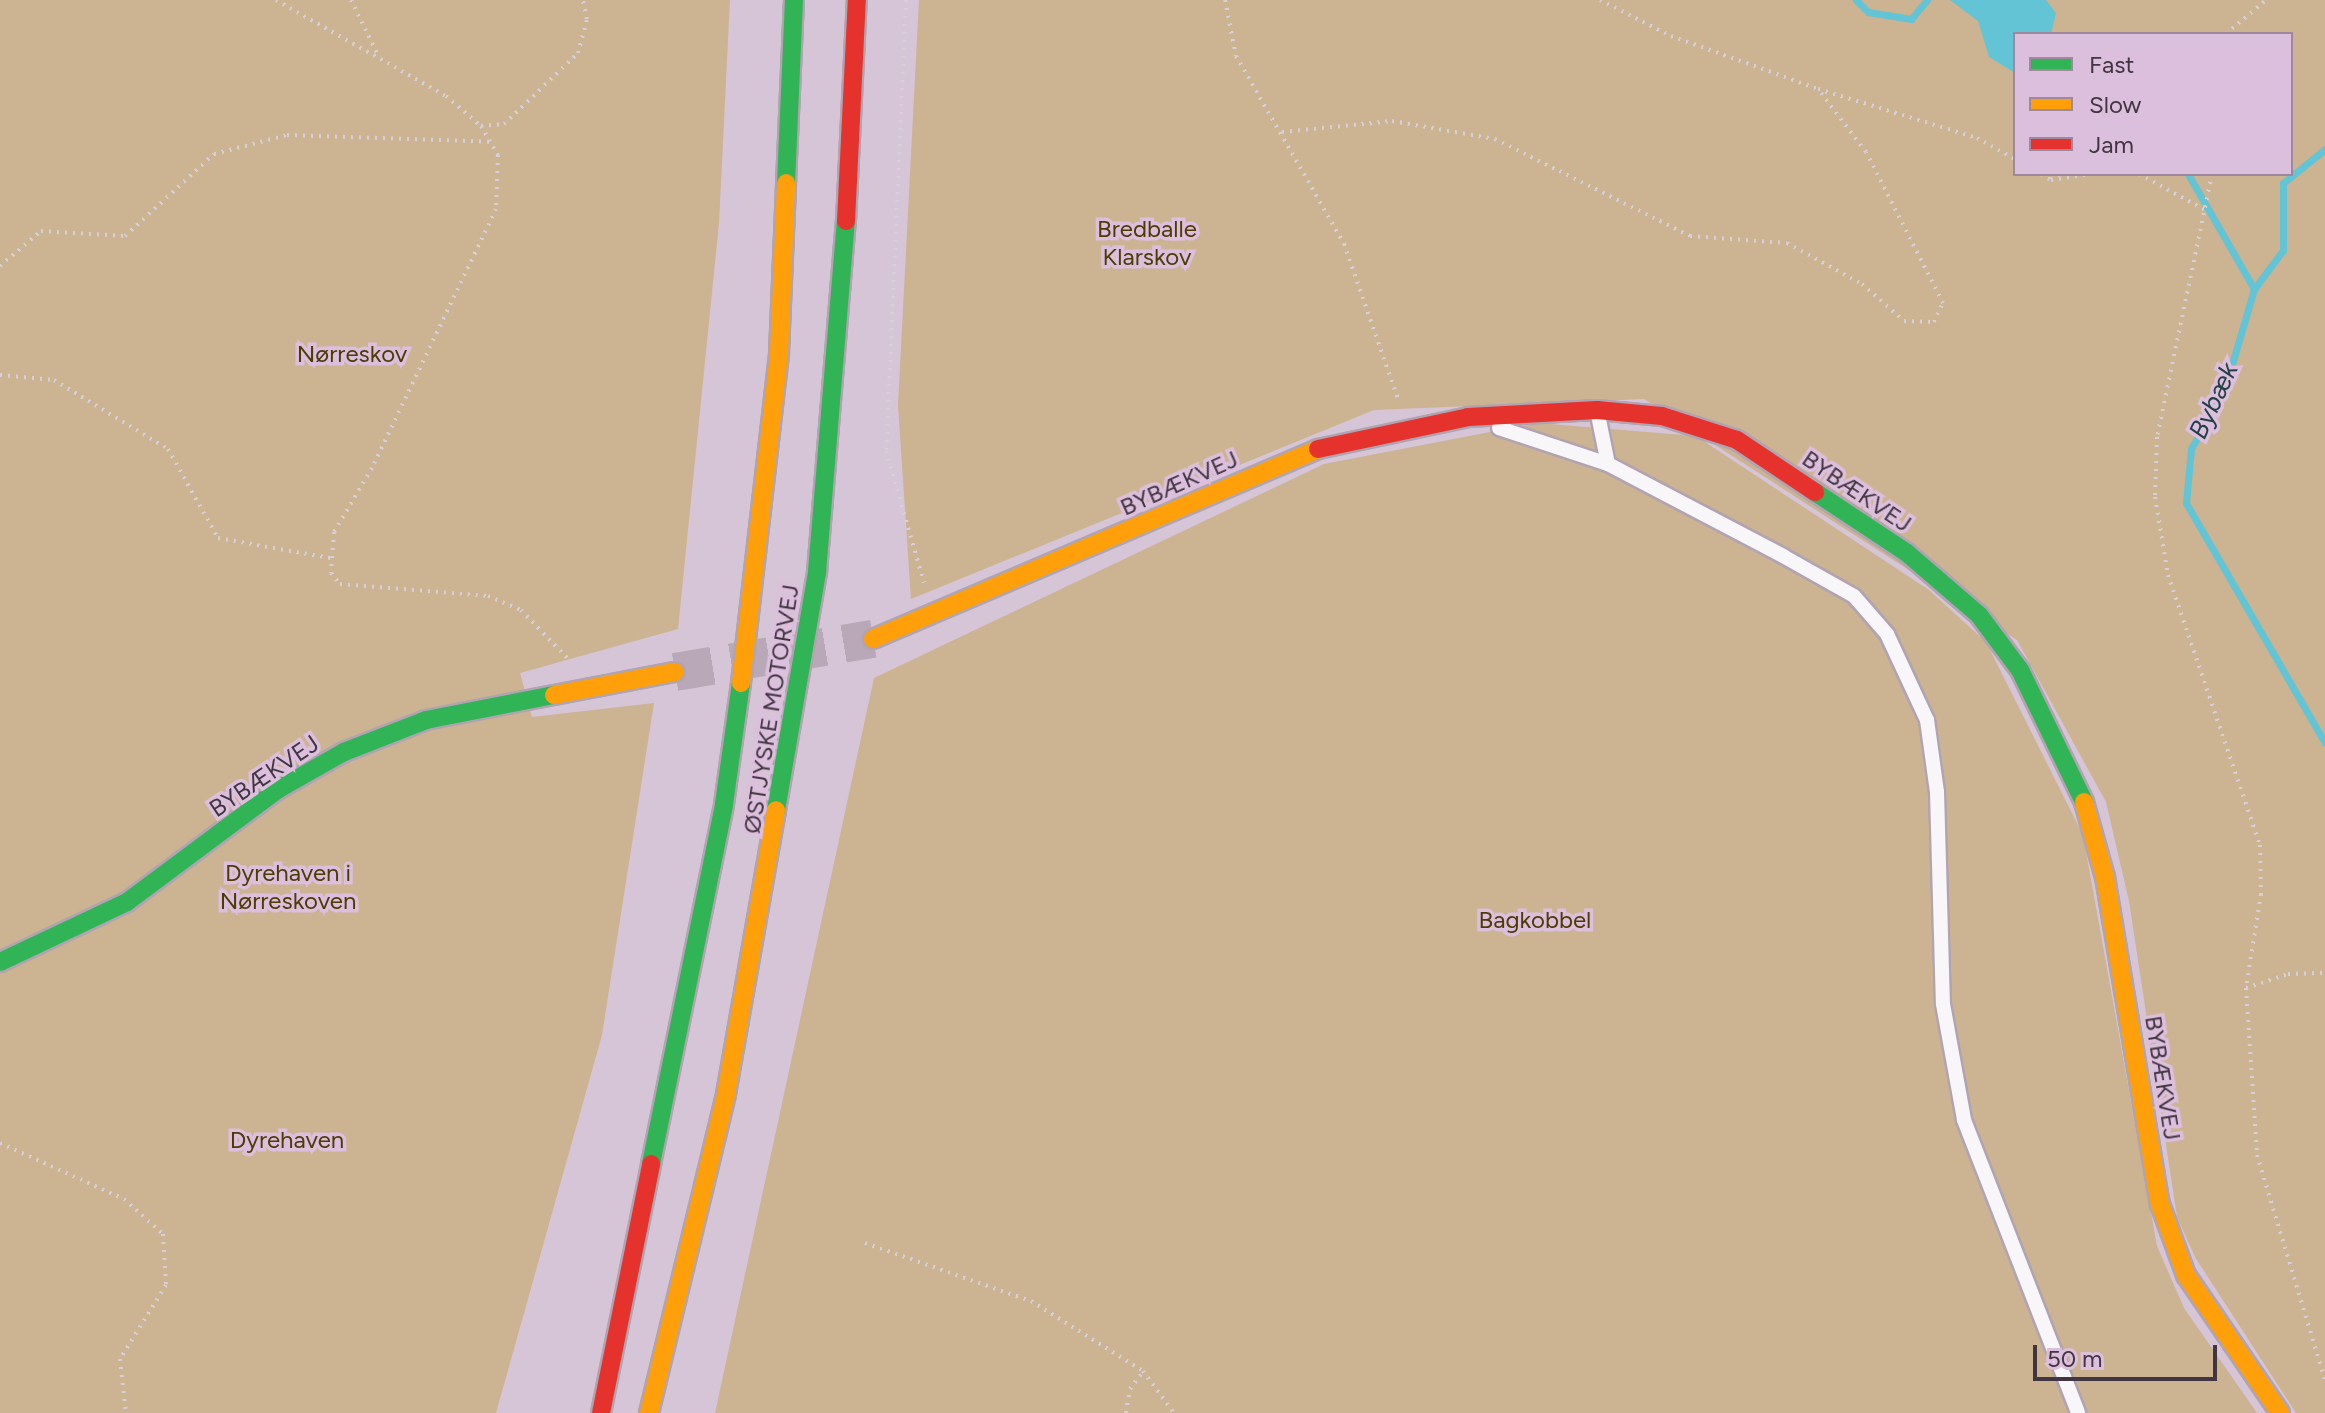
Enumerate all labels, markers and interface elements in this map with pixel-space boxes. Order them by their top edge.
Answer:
legend [2013,32,2293,176]
text: Fast [2089,50,2134,79]
text: Slow [2089,90,2141,119]
text: Jam [2089,130,2134,159]
park label: Bredballe Klarskov [1097,215,1197,271]
park label: Nørreskov [297,340,407,368]
water label: Bybæk [2183,358,2245,444]
street label: BYBÆKVEJ [1116,444,1242,522]
street label: BYBÆKVEJ [1797,444,1917,538]
street label: ØSTJYSKE MOTORVEJ [737,582,805,836]
street label: BYBÆKVEJ [204,729,324,823]
park label: Dyrehaven i Nørreskoven [220,859,356,915]
park label: Bagkobbel [1479,906,1591,934]
street label: BYBÆKVEJ [2139,1014,2187,1142]
park label: Dyrehaven [230,1126,344,1154]
scale bar [2037,1329,2221,1379]
text: 50 m [2047,1344,2103,1373]

